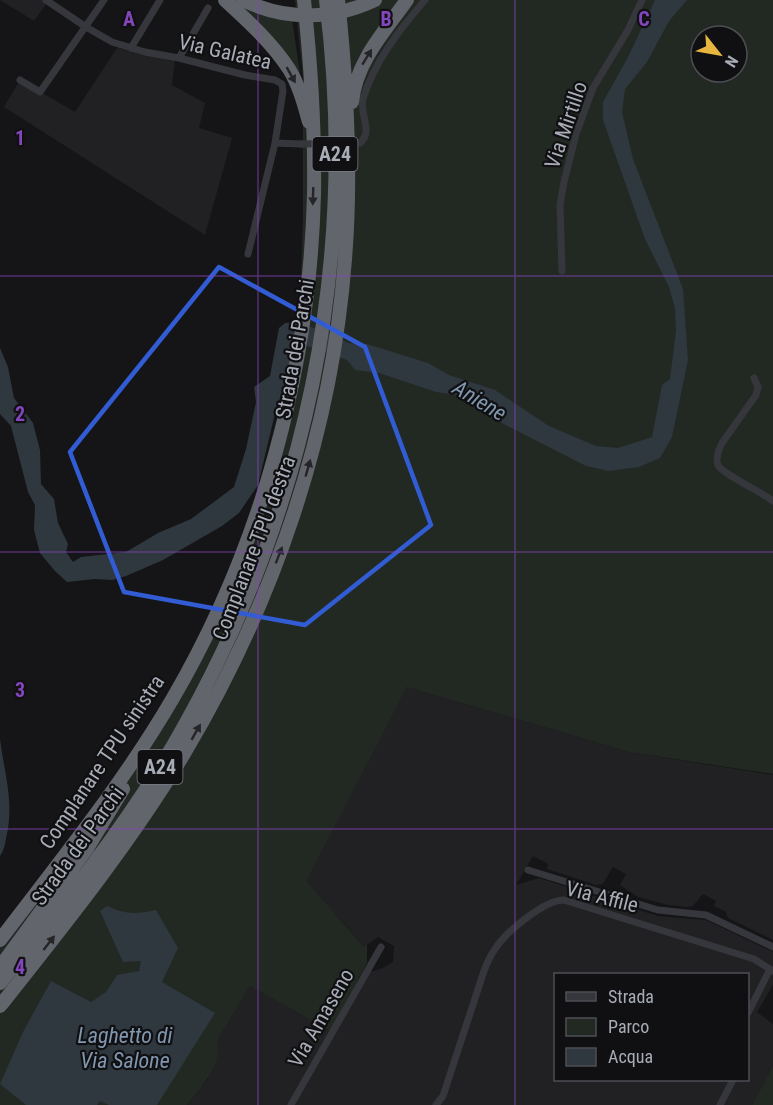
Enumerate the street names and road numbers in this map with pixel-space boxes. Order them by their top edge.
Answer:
street label: Via Galatea [176,30,274,74]
street label: Via Mirtillo [540,78,592,172]
road number: A24 [312,137,358,171]
street label: Strada dei Parchi [271,278,319,420]
street label: Complanare TPU destra [208,452,300,644]
street label: Complanare TPU sinistra [35,670,169,854]
road number: A24 [138,750,182,784]
street label: Strada dei Parchi [27,782,129,910]
street label: Via Affile [563,876,641,918]
street label: Via Amaseno [283,965,359,1071]

